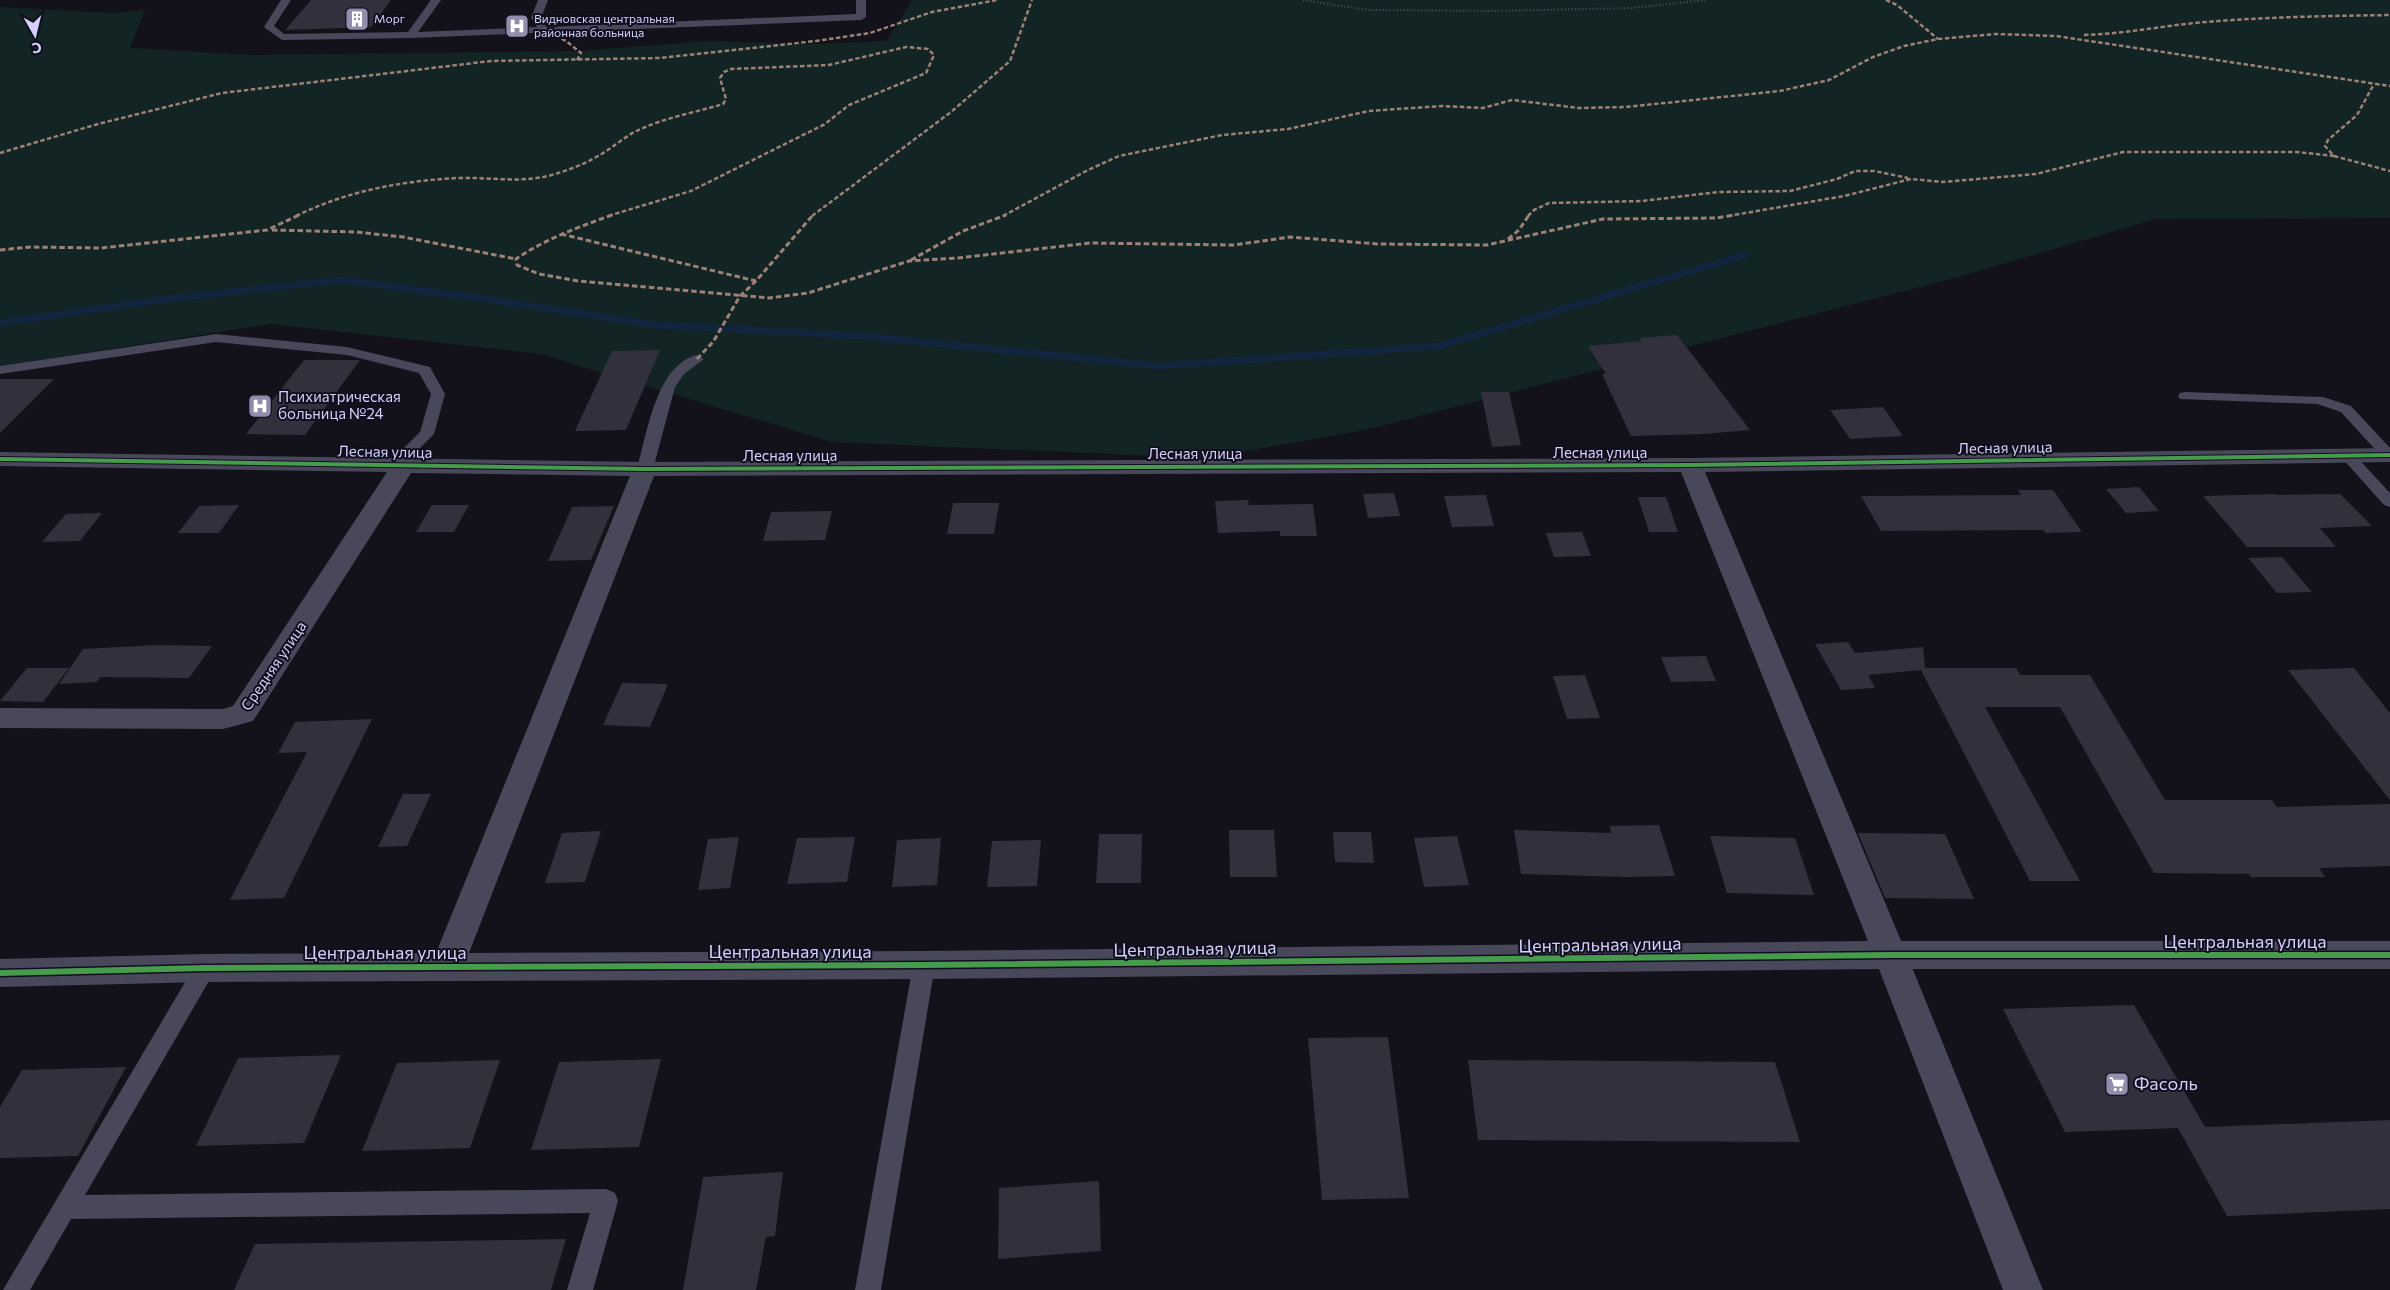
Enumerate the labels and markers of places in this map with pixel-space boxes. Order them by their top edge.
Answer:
building icon: Морг [344,6,370,32]
place label: Морг [374,11,405,25]
place label: Видновская центральная районная больница [534,11,675,39]
hospital icon: Видновская центральная районная больница [504,13,530,39]
place label: Психиатрическая больница №24 [278,387,401,422]
hospital icon: Психиатрическая больница №24 [247,393,273,419]
supermarket icon: Фасоль [2104,1071,2130,1097]
place label: Фасоль [2134,1072,2198,1094]

